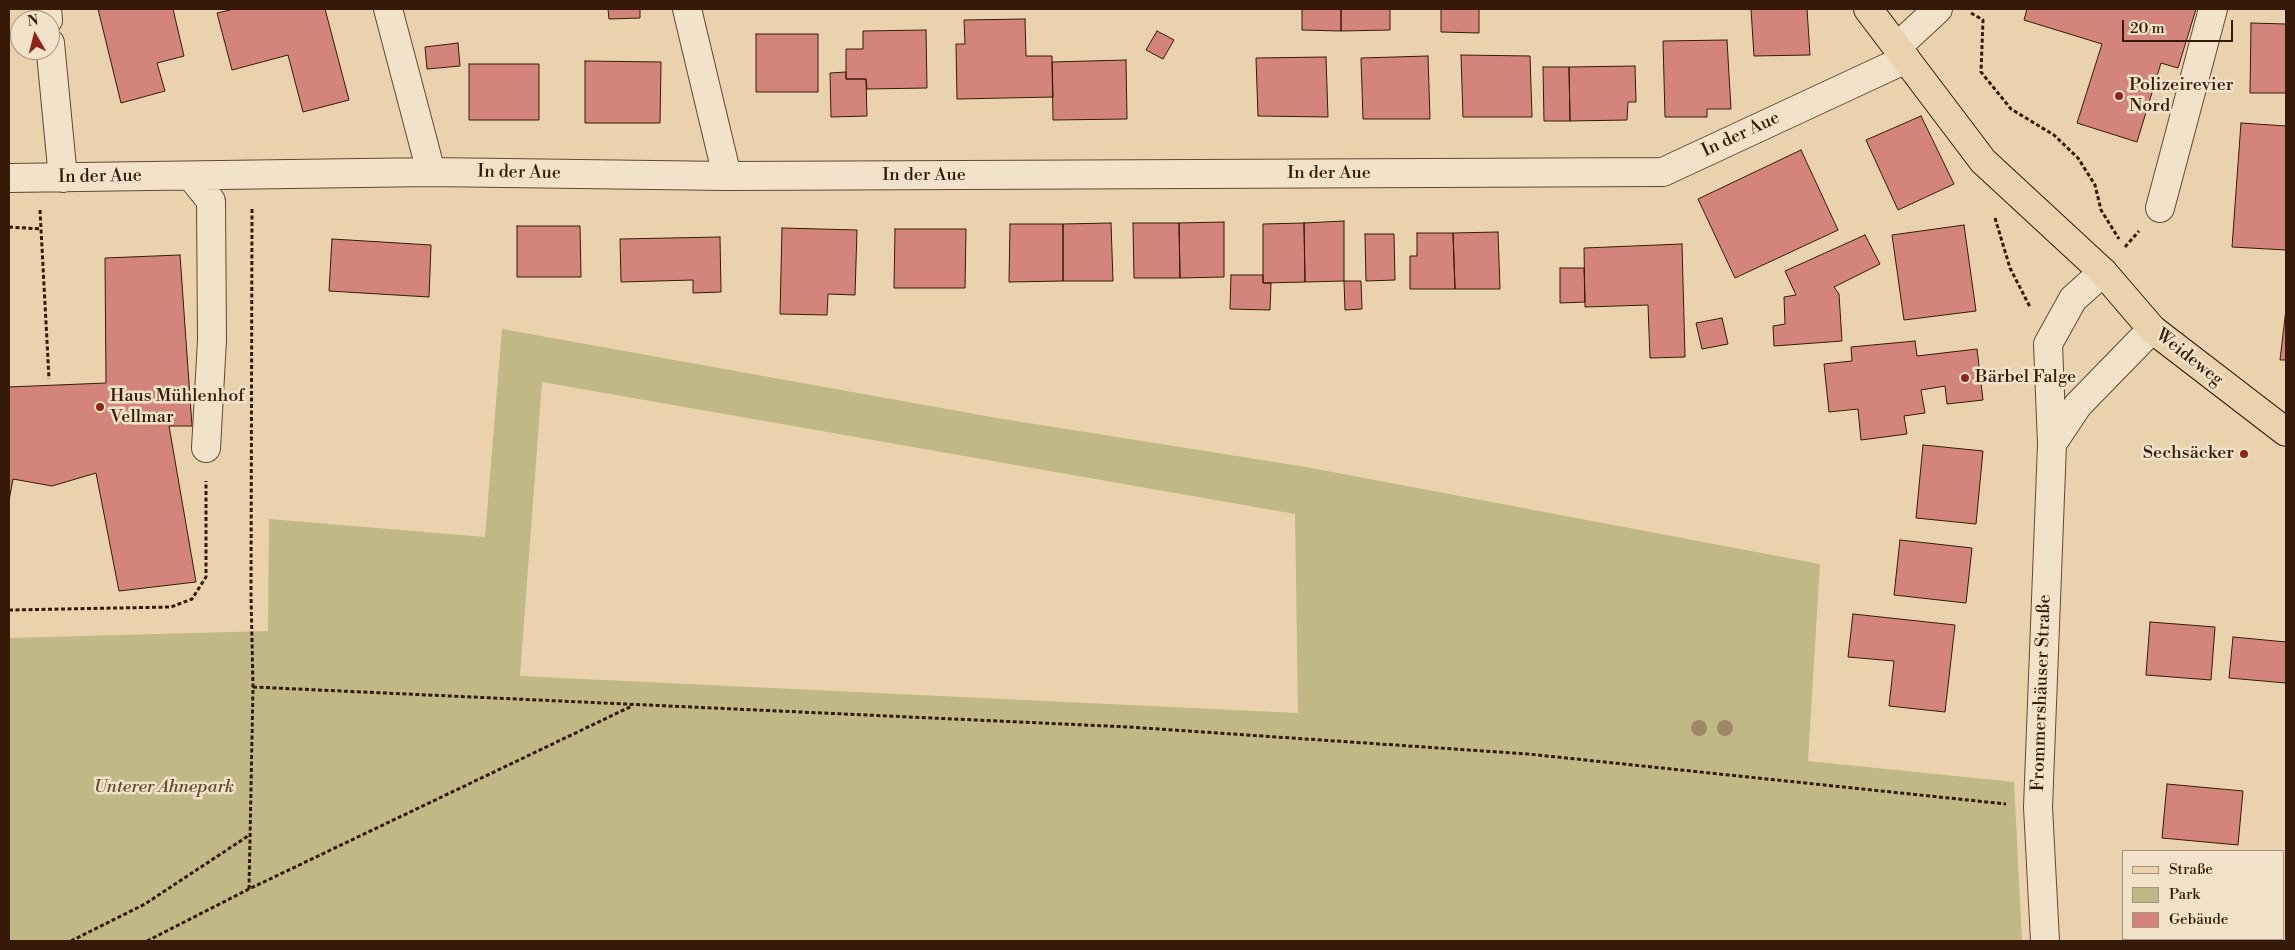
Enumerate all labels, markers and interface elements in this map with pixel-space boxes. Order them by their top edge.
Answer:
north arrow [10,10,60,60]
scale bar [2125,10,2236,42]
text: N [26,11,40,31]
text: 20 m [2130,19,2165,38]
place label: Polizeirevier Nord [2129,75,2234,118]
marker: Polizeirevier Nord [2113,90,2125,102]
street label: In der Aue [1699,108,1783,162]
street label: In der Aue [477,161,561,185]
street label: In der Aue [1287,163,1371,185]
street label: In der Aue [58,165,142,189]
street label: In der Aue [882,165,966,187]
street label: Weideweg [2151,325,2227,391]
place label: Bärbel Falge [1975,367,2076,389]
marker: Bärbel Falge [1959,372,1971,384]
place label: Haus Mühlenhof Vellmar [110,386,244,428]
marker: Haus Mühlenhof Vellmar [94,401,106,413]
place label: Sechsäcker [2143,443,2234,465]
marker: Sechsäcker [2238,448,2250,460]
street label: Frommershäuser Straße [2028,594,2056,792]
park label: Unterer Ahnepark [94,777,234,799]
legend [2122,850,2285,940]
text: Straße [2169,860,2213,879]
text: Park [2169,885,2200,904]
text: Gebäude [2169,910,2228,929]

